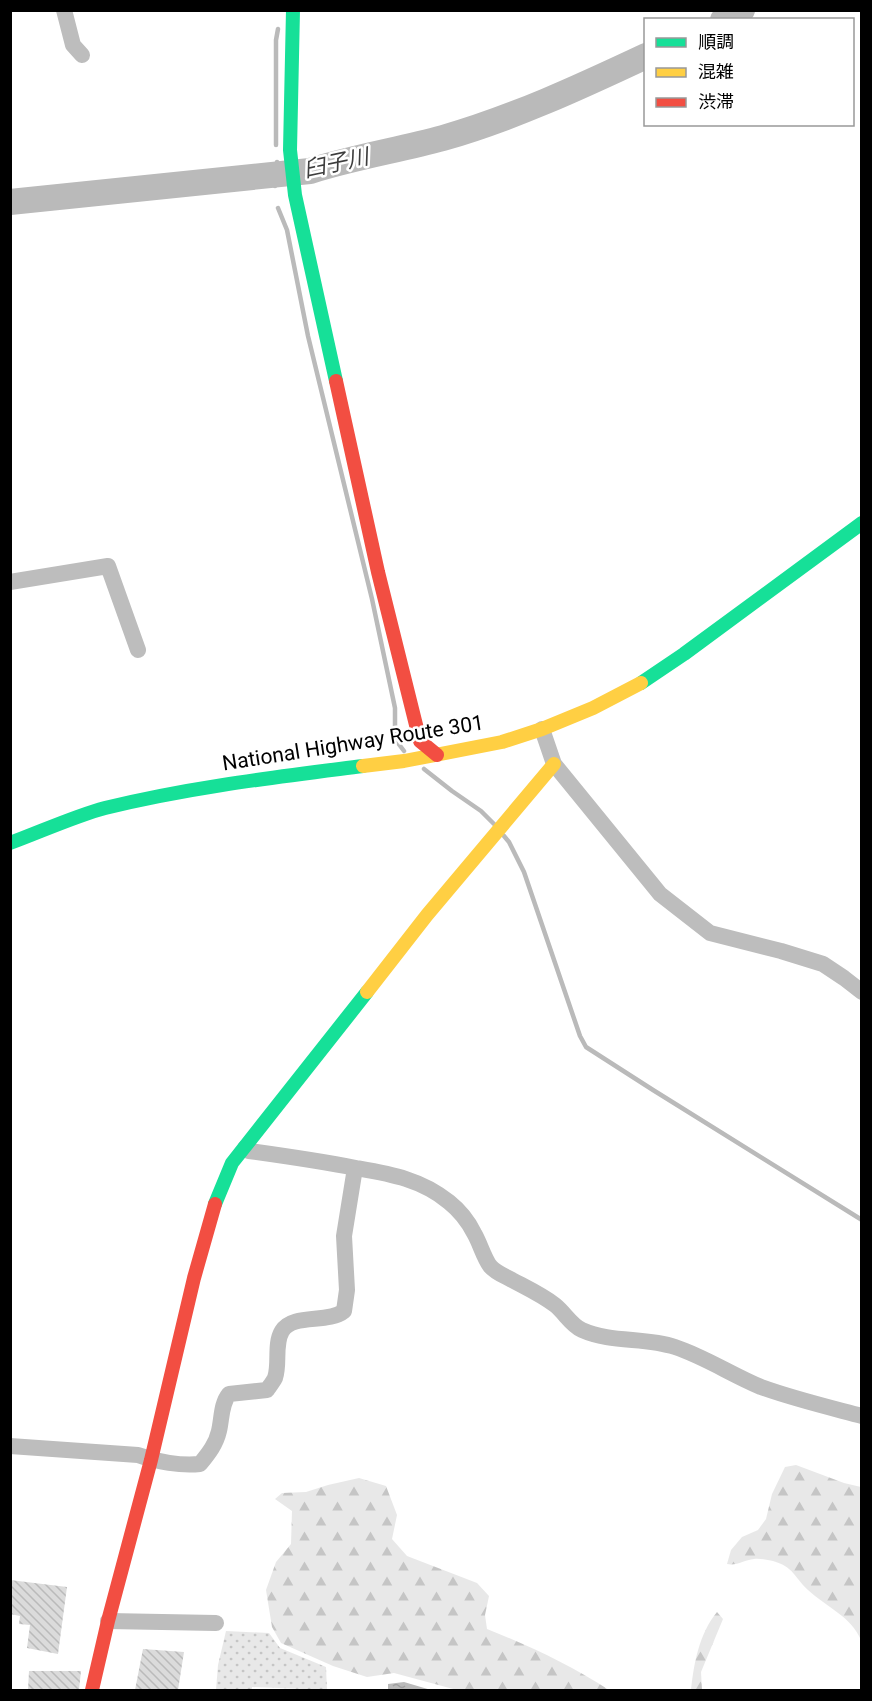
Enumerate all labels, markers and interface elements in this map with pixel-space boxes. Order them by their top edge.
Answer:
legend [644,18,854,126]
text: 順調 [698,31,734,52]
text: 混雑 [698,61,734,82]
text: 渋滞 [698,91,734,112]
water label: 臼子川 [301,143,373,182]
street label: National Highway Route 301 [221,710,485,776]

